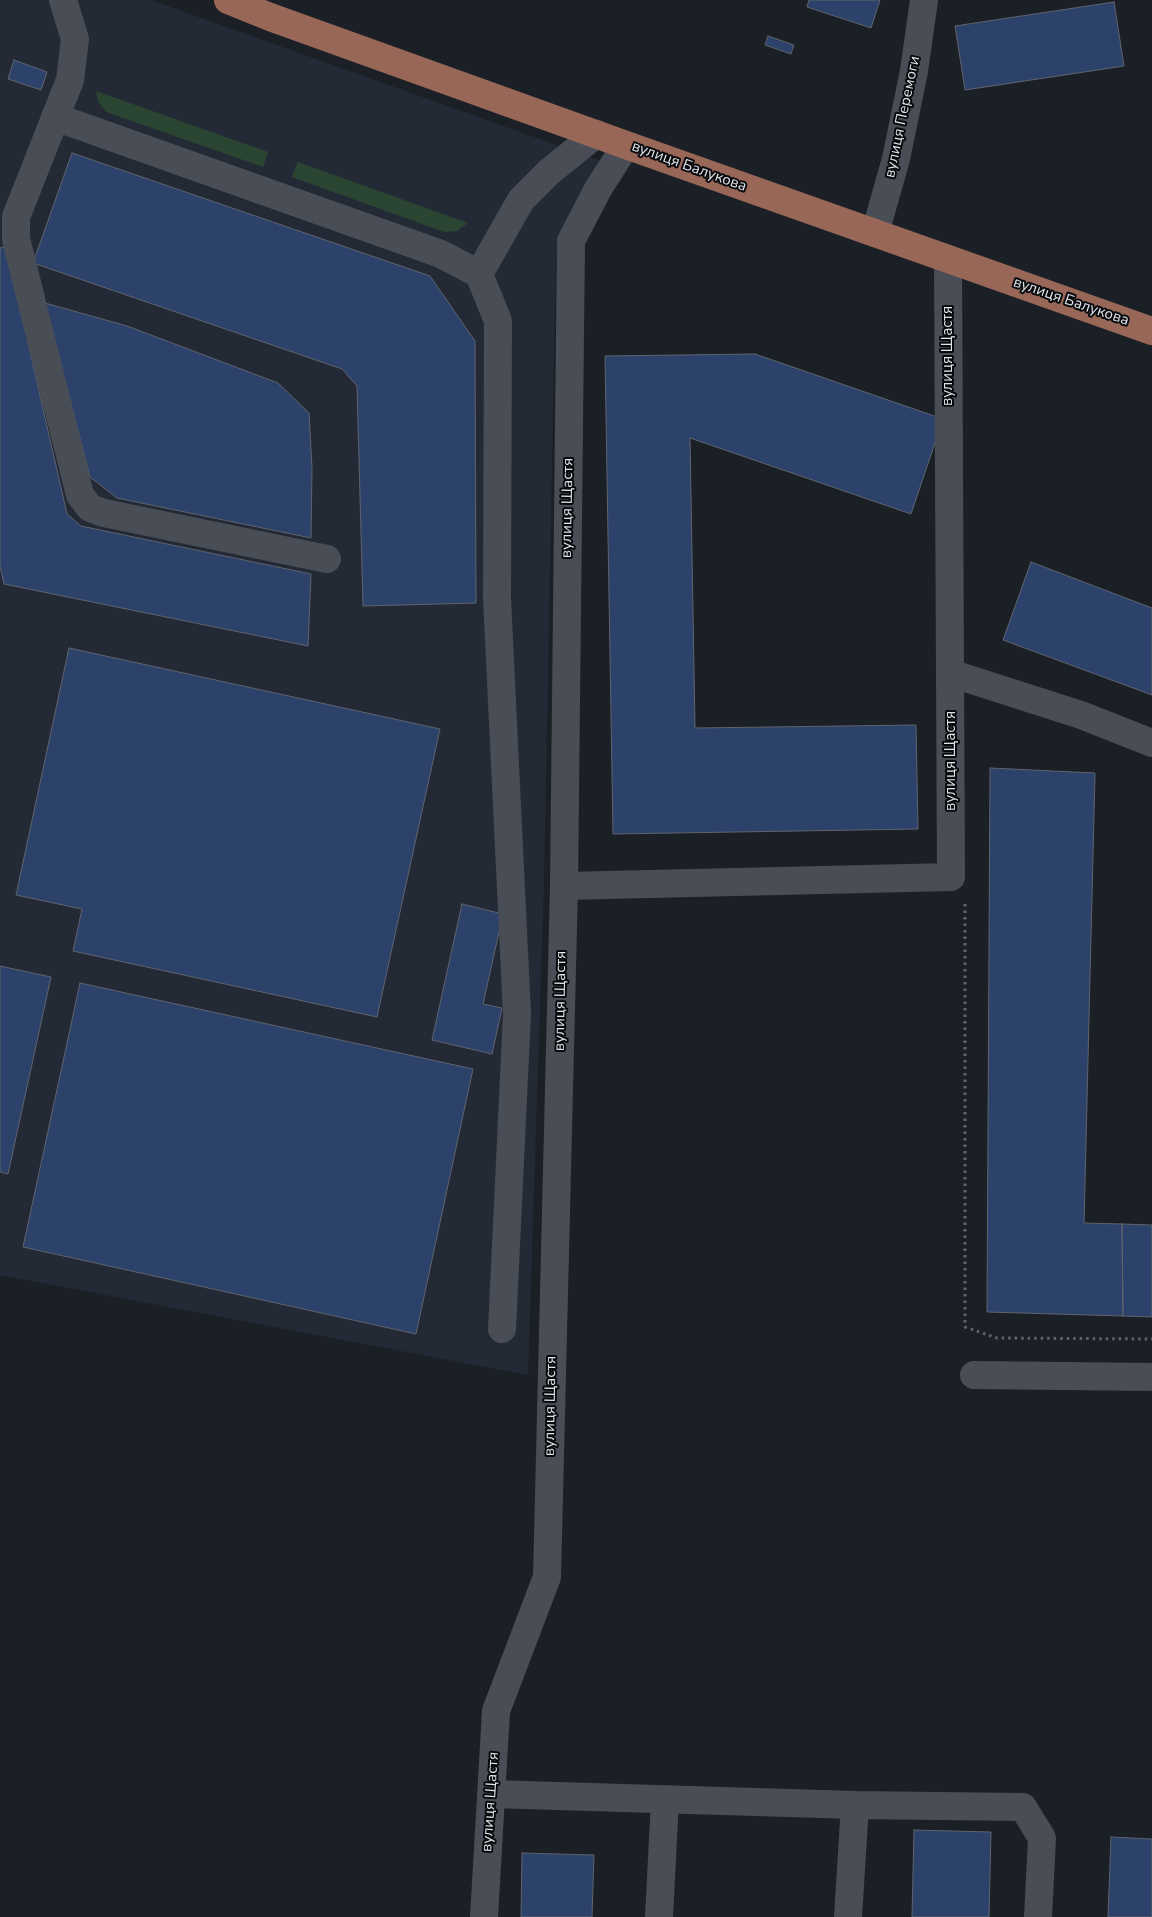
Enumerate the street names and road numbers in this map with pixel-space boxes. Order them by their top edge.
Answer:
street label: вулиця Перемоги [881,54,925,180]
street label: вулиця Балукова [629,138,749,196]
street label: вулиця Балукова [1011,274,1131,330]
street label: вулиця Щастя [939,306,957,406]
street label: вулиця Щастя [558,458,578,558]
street label: вулиця Щастя [942,711,960,811]
street label: вулиця Щастя [551,951,571,1051]
street label: вулиця Щастя [541,1356,561,1456]
street label: вулиця Щастя [479,1751,503,1853]

